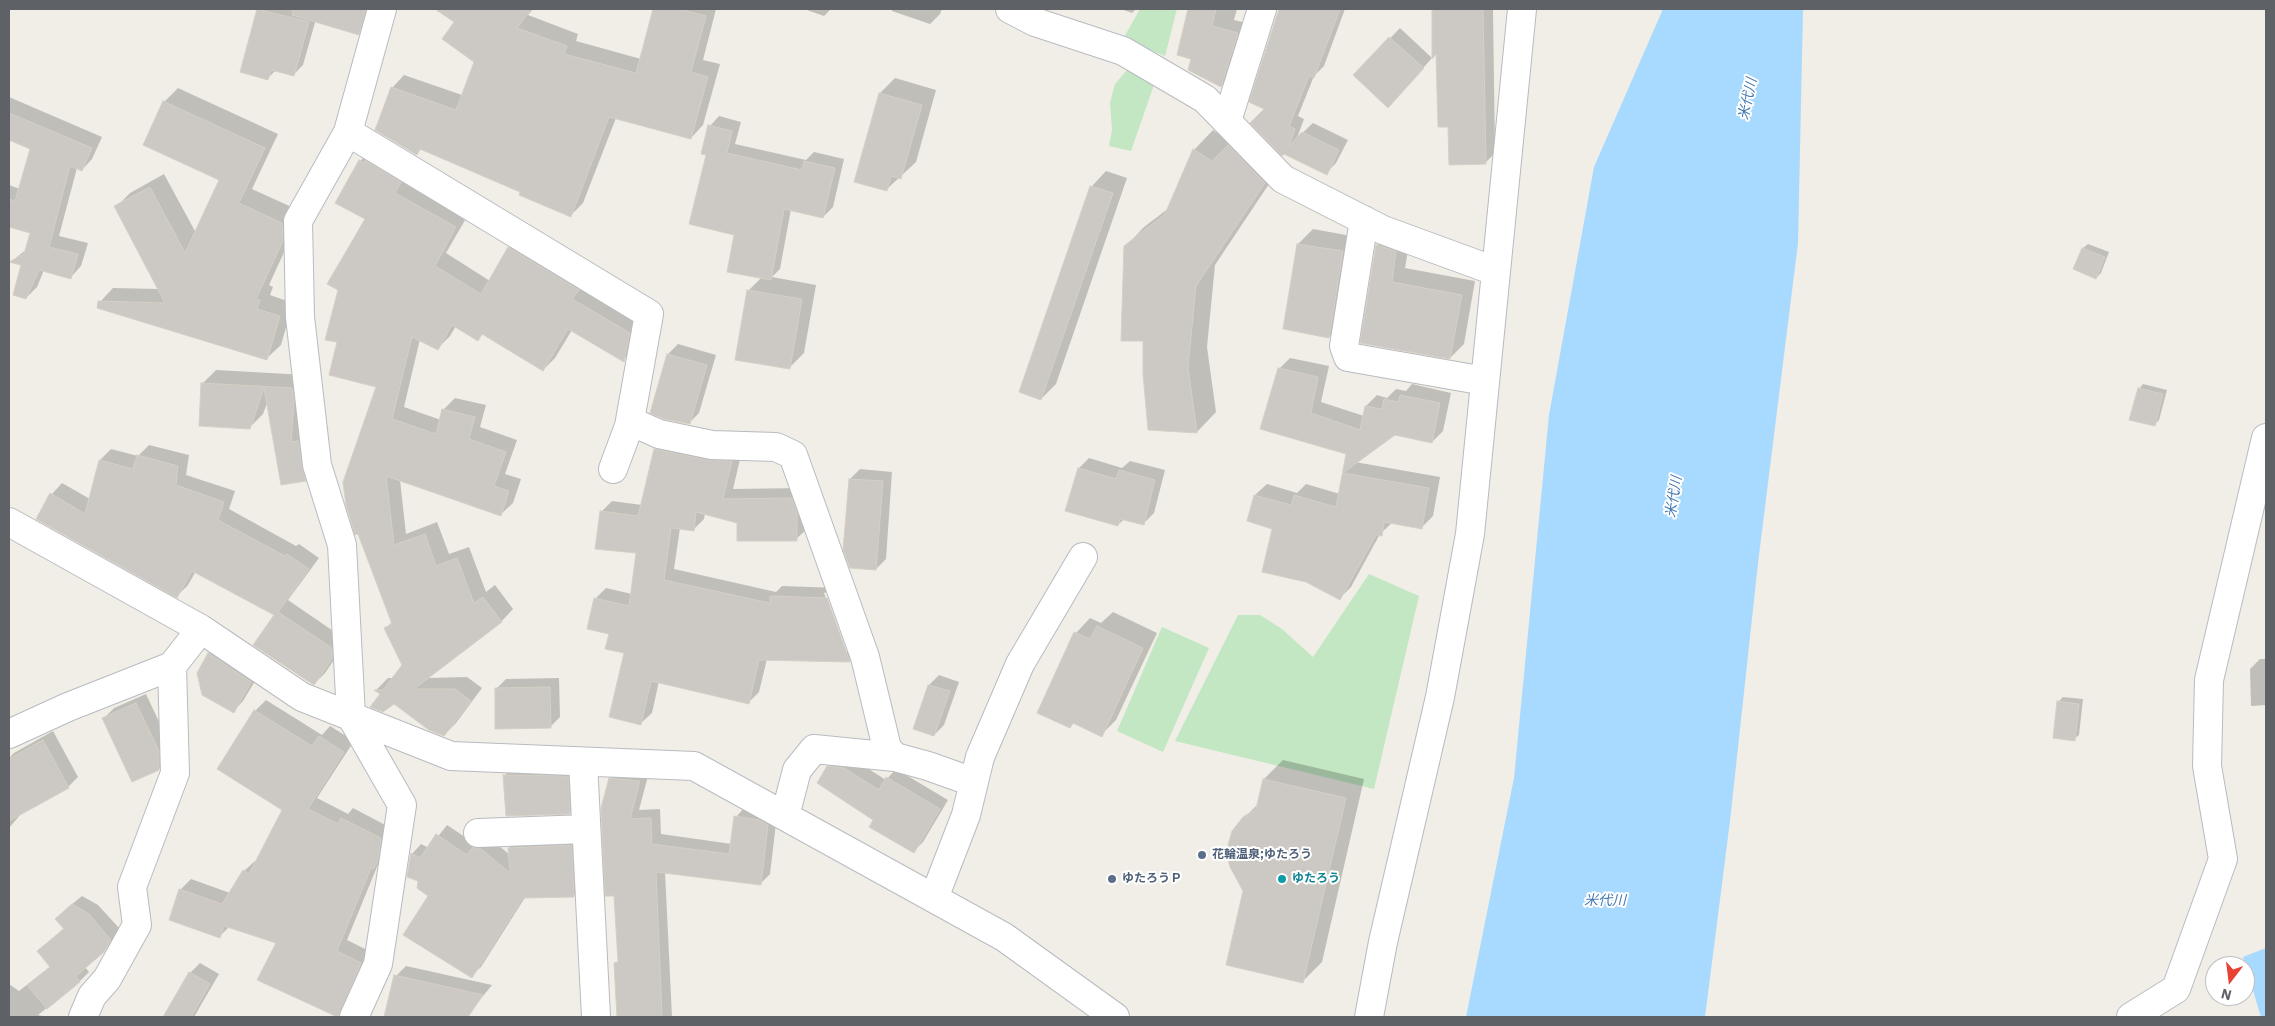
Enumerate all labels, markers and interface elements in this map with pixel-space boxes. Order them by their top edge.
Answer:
water label: 米代川 [1735,77,1761,121]
water label: 米代川 [1662,475,1686,519]
place label: 花輪温泉;ゆたろう [1212,848,1312,862]
marker: 花輪温泉;ゆたろう [1196,849,1208,861]
place label: ゆたろうＰ [1122,872,1182,886]
place label: ゆたろう [1292,872,1340,886]
marker: ゆたろうＰ [1106,873,1118,885]
marker: ゆたろう [1276,873,1288,885]
water label: 米代川 [1584,893,1626,909]
north arrow [2205,956,2255,1006]
text: N [2219,985,2234,1005]

